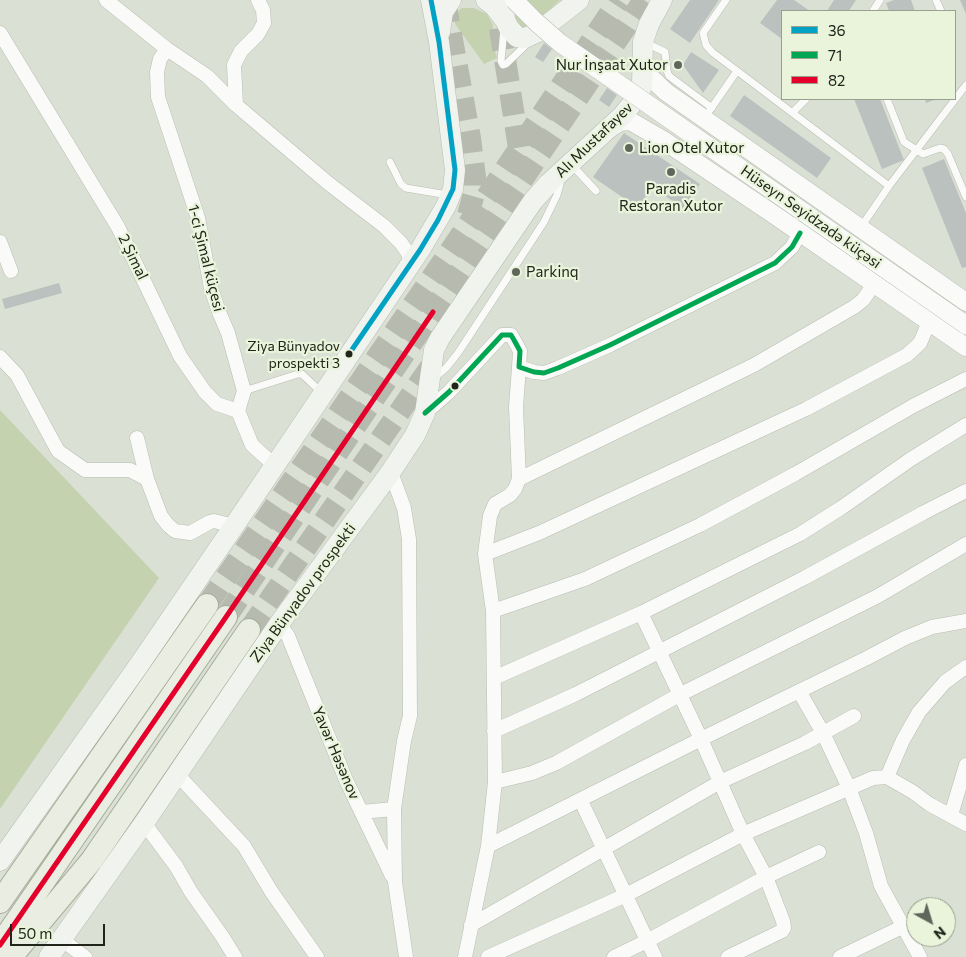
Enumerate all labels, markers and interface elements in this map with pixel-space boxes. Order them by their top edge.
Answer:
legend [781,10,956,100]
text: 36 [828,21,846,39]
text: 71 [828,46,842,64]
place label: Nur İnşaat Xutor [556,56,668,74]
marker: Nur İnşaat Xutor [672,59,684,71]
text: 82 [828,71,845,89]
street label: Alı Mustafayev [552,99,636,181]
place label: Lion Otel Xutor [639,139,744,157]
marker: Lion Otel Xutor [623,142,635,154]
street label: Hüseyn Seyidzadə küçəsi [737,162,885,272]
marker: Paradis Restoran Xutor [665,166,677,178]
place label: Paradis Restoran Xutor [619,180,723,215]
street label: 1-ci Şimal küçesi [184,203,228,313]
street label: 2 Şimal [114,231,152,283]
place label: Parkinq [526,263,579,281]
marker: Parkinq [510,266,522,278]
place label: Ziya Bünyadov prospekti 3 [247,338,340,371]
marker: Ziya Bünyadov prospekti 3 [344,349,354,359]
unlabelled marker [450,381,460,391]
street label: Ziya Bünyadov prospekti [247,520,359,666]
street label: Yavər Həsənov [308,704,364,802]
north arrow [906,897,956,947]
scale bar [12,914,108,946]
text: N [931,923,950,943]
text: 50 m [18,924,52,942]

